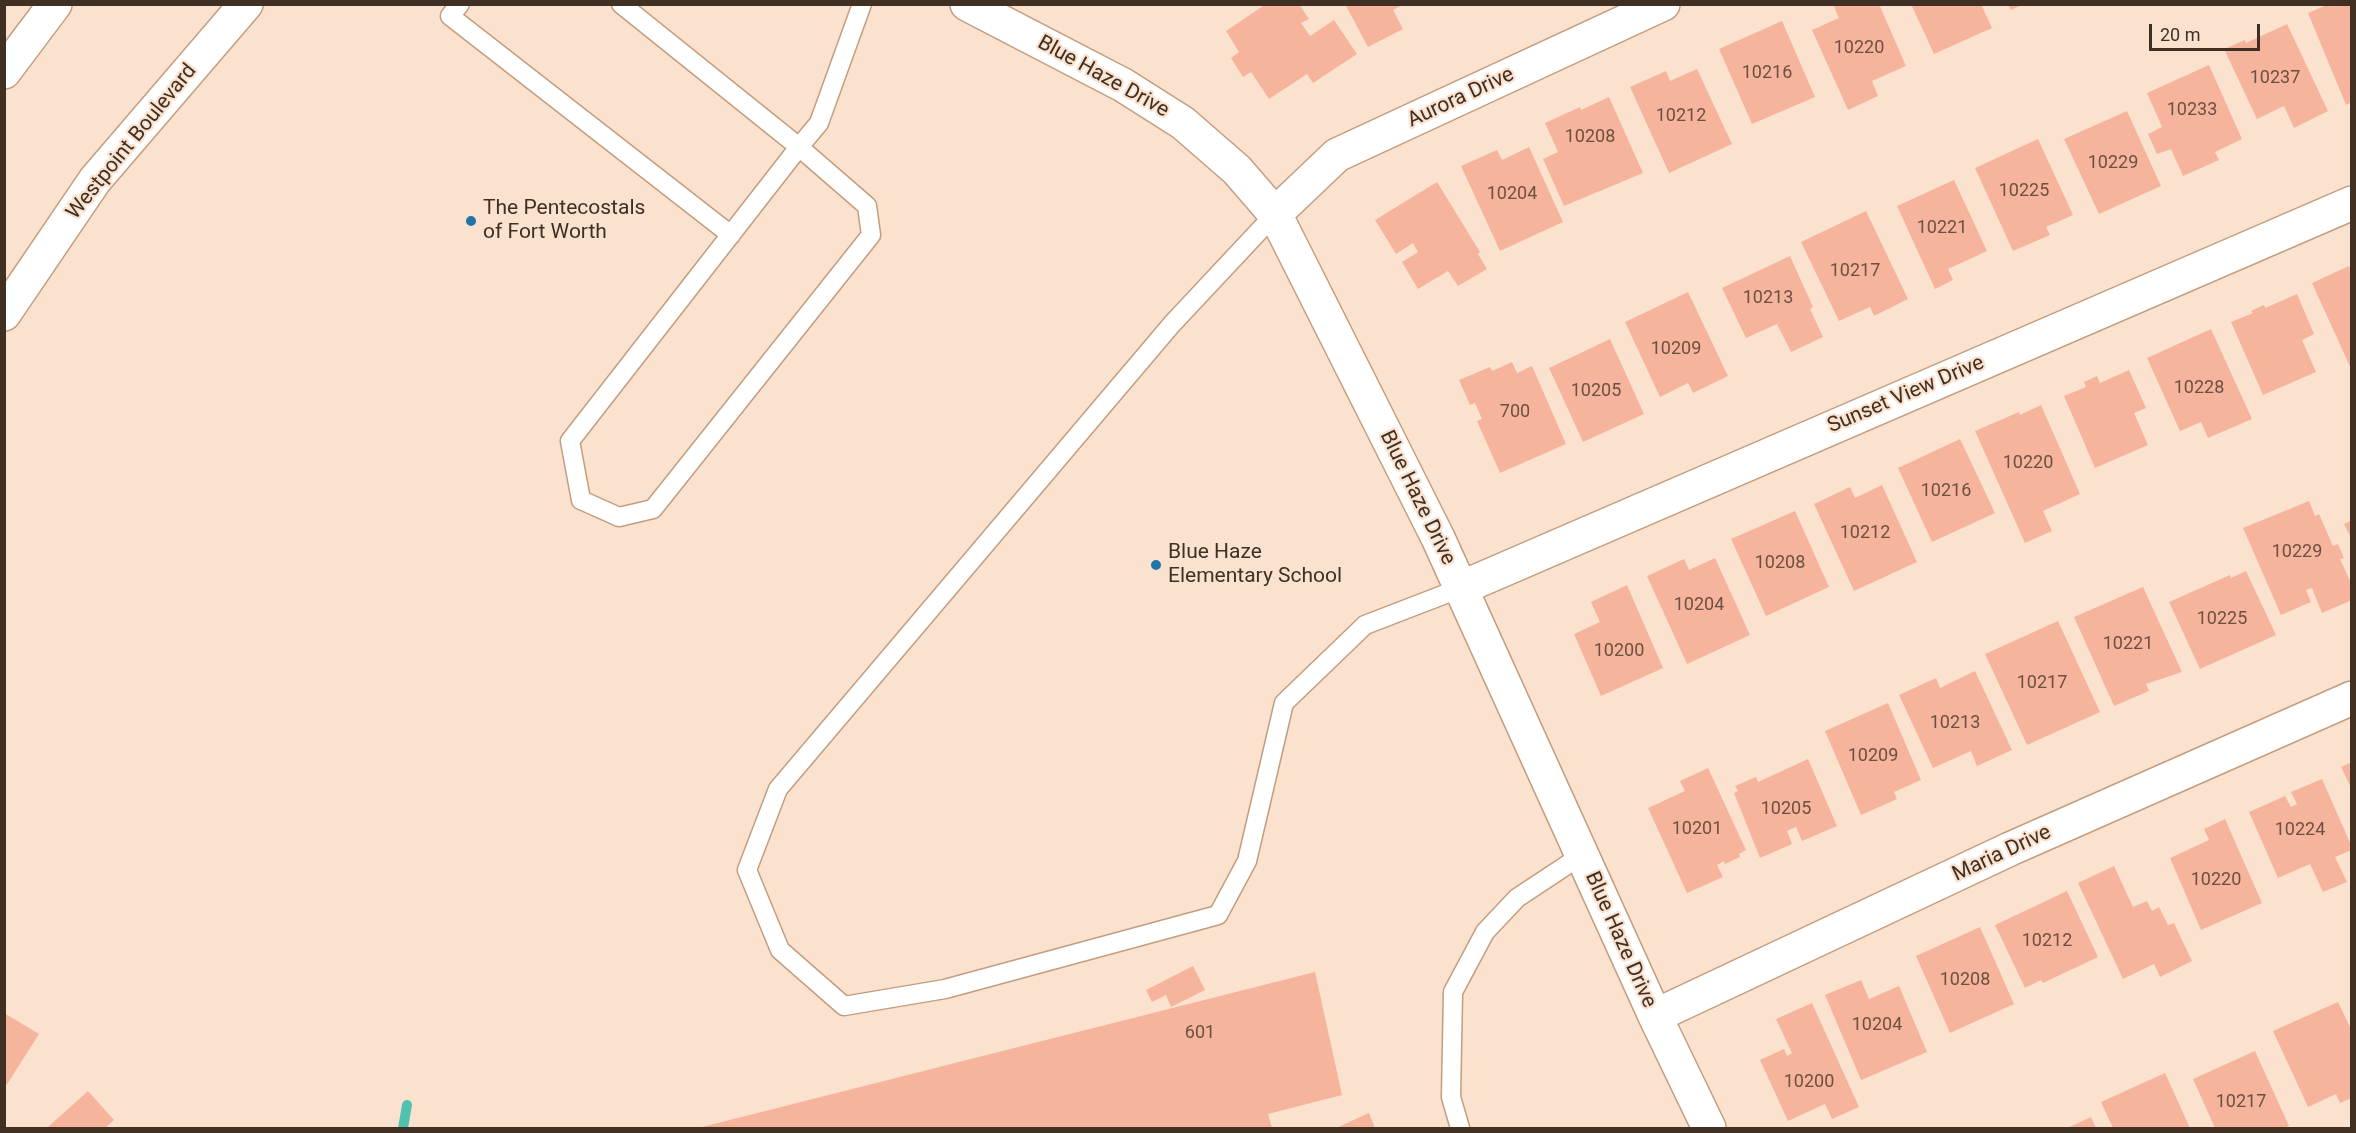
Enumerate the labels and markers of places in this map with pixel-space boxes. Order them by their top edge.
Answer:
place label: The Pentecostals of Fort Worth [483,196,645,246]
marker: The Pentecostals of Fort Worth [464,214,478,228]
place label: Blue Haze Elementary School [1168,540,1342,590]
marker: Blue Haze Elementary School [1149,558,1163,572]

